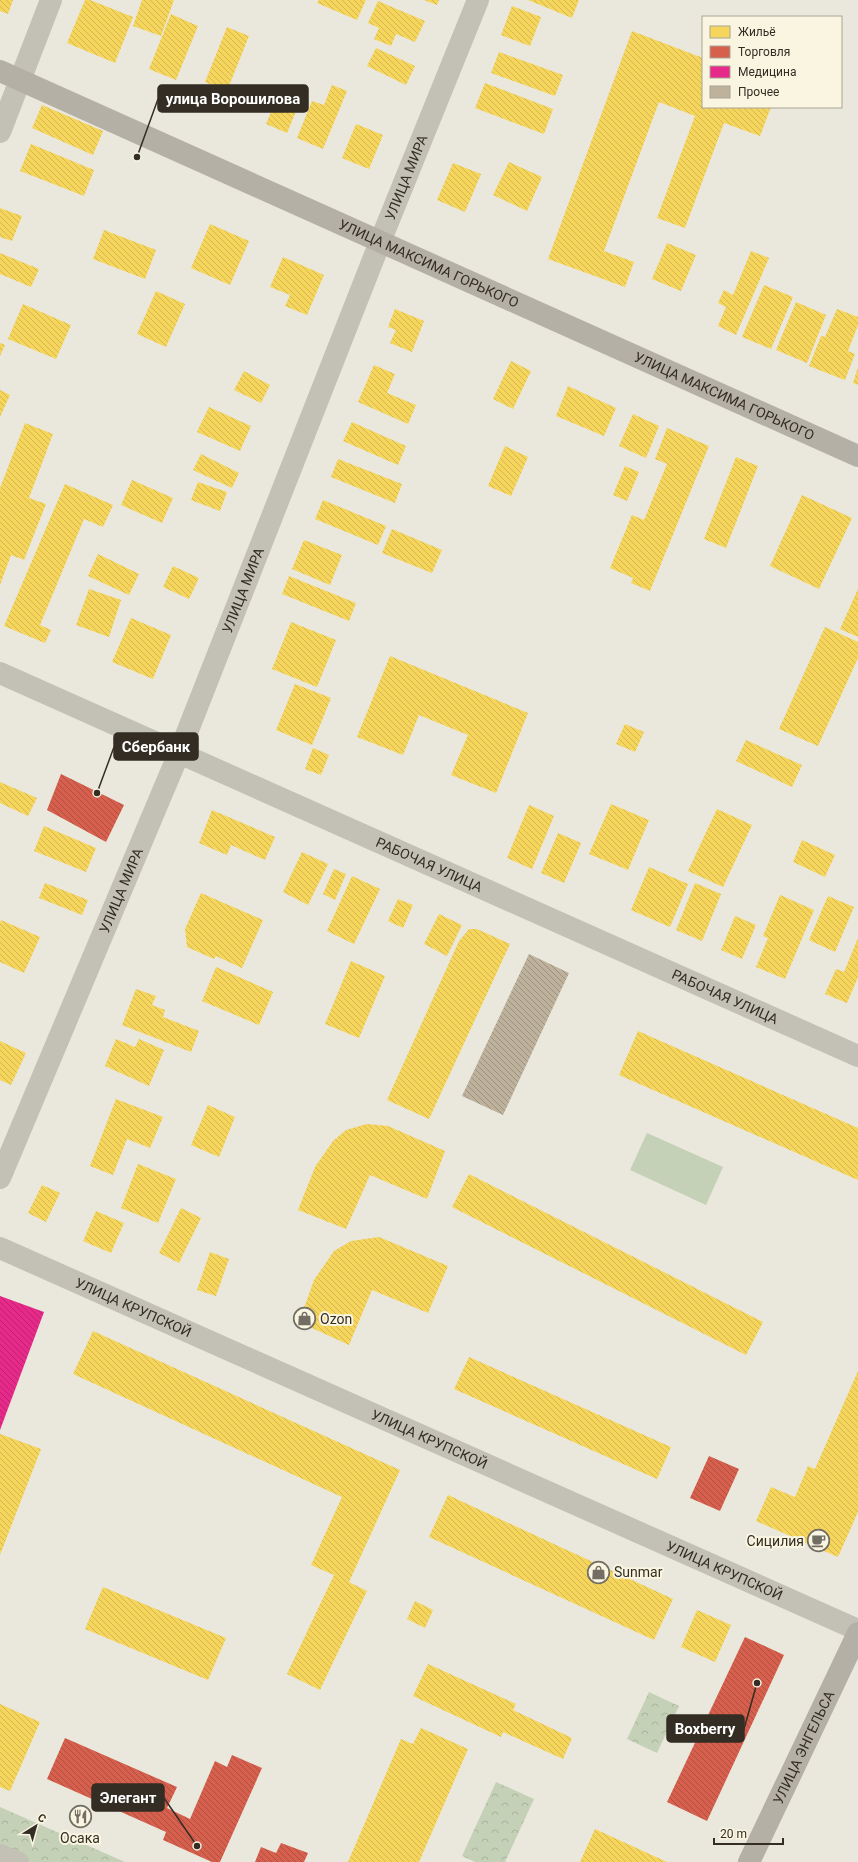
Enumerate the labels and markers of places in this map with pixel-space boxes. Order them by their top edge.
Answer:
callout: улица Ворошилова [158,85,308,112]
callout: Сбербанк [114,733,198,760]
shop icon: Ozon [292,1306,318,1332]
place label: Ozon [320,1311,352,1327]
cafe icon: Сицилия [806,1528,832,1554]
place label: Сицилия [747,1533,804,1549]
shop icon: Sunmar [586,1559,612,1585]
place label: Sunmar [614,1564,663,1580]
callout: Boxberry [667,1715,744,1742]
callout: Элегант [92,1784,164,1811]
restaurant icon: Осака [67,1803,93,1829]
place label: Осака [60,1830,100,1846]

